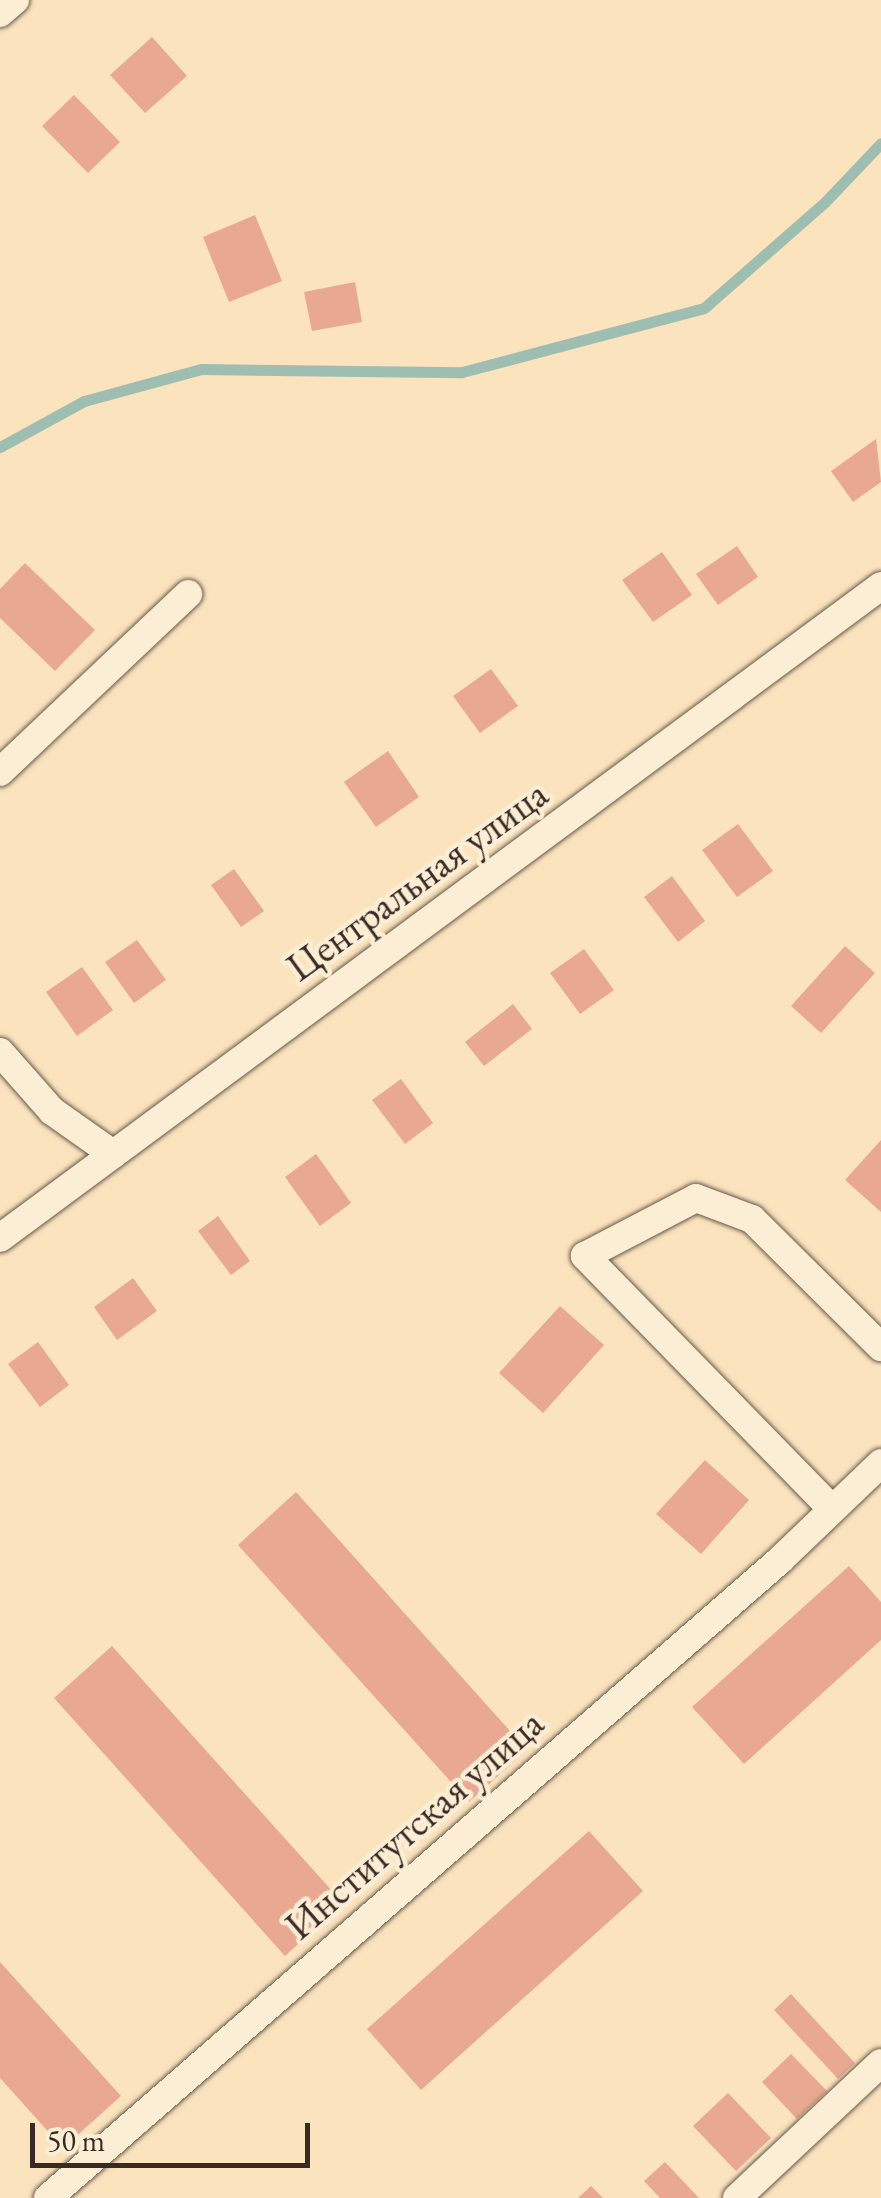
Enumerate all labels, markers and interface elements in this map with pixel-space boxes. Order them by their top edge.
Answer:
street label: Центральная улица [277,769,557,991]
street label: Институтская улица [275,1699,553,1949]
scale bar [35,2103,315,2165]
text: 50 m [47,2121,105,2160]

